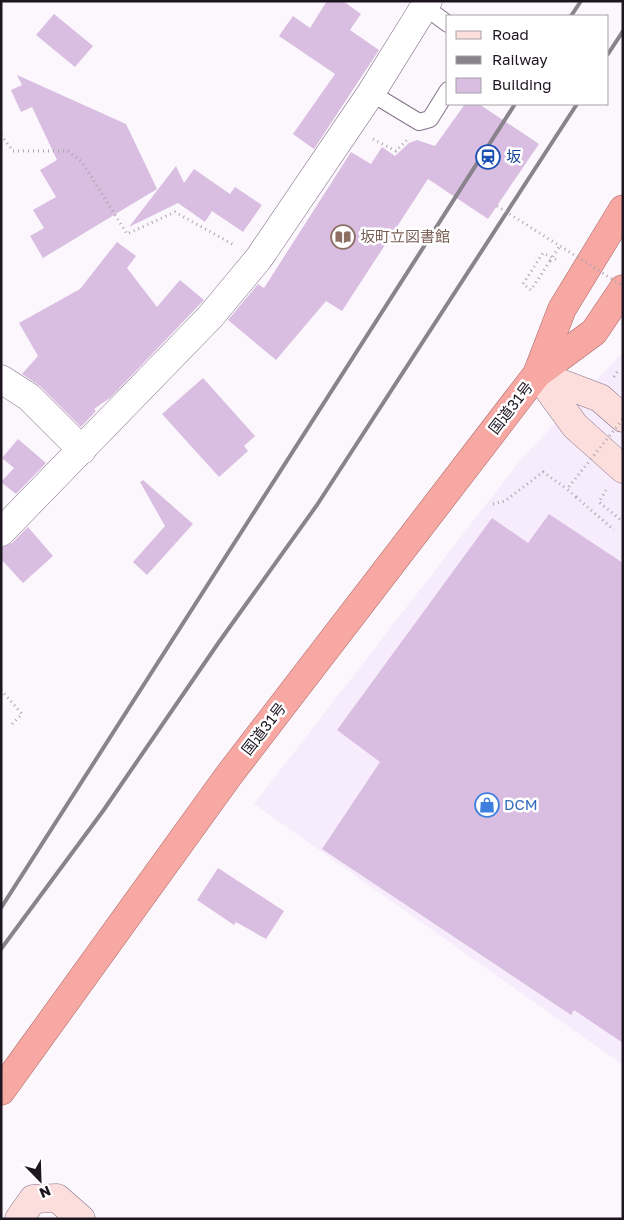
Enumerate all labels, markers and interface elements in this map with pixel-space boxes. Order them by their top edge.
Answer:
legend [446,15,609,105]
text: Road [492,25,529,43]
text: Railway [492,50,548,68]
text: Building [492,75,552,93]
station icon: 坂 [475,144,501,170]
place label: 坂 [506,147,521,165]
library icon: 坂町立図書館 [330,224,356,250]
place label: 坂町立図書館 [360,227,450,245]
street label: 国道31号 [484,378,536,437]
street label: 国道31号 [237,699,289,758]
shop icon: DCM [474,792,500,818]
place label: DCM [504,795,538,813]
north arrow [15,1155,65,1205]
text: N [37,1183,53,1202]

